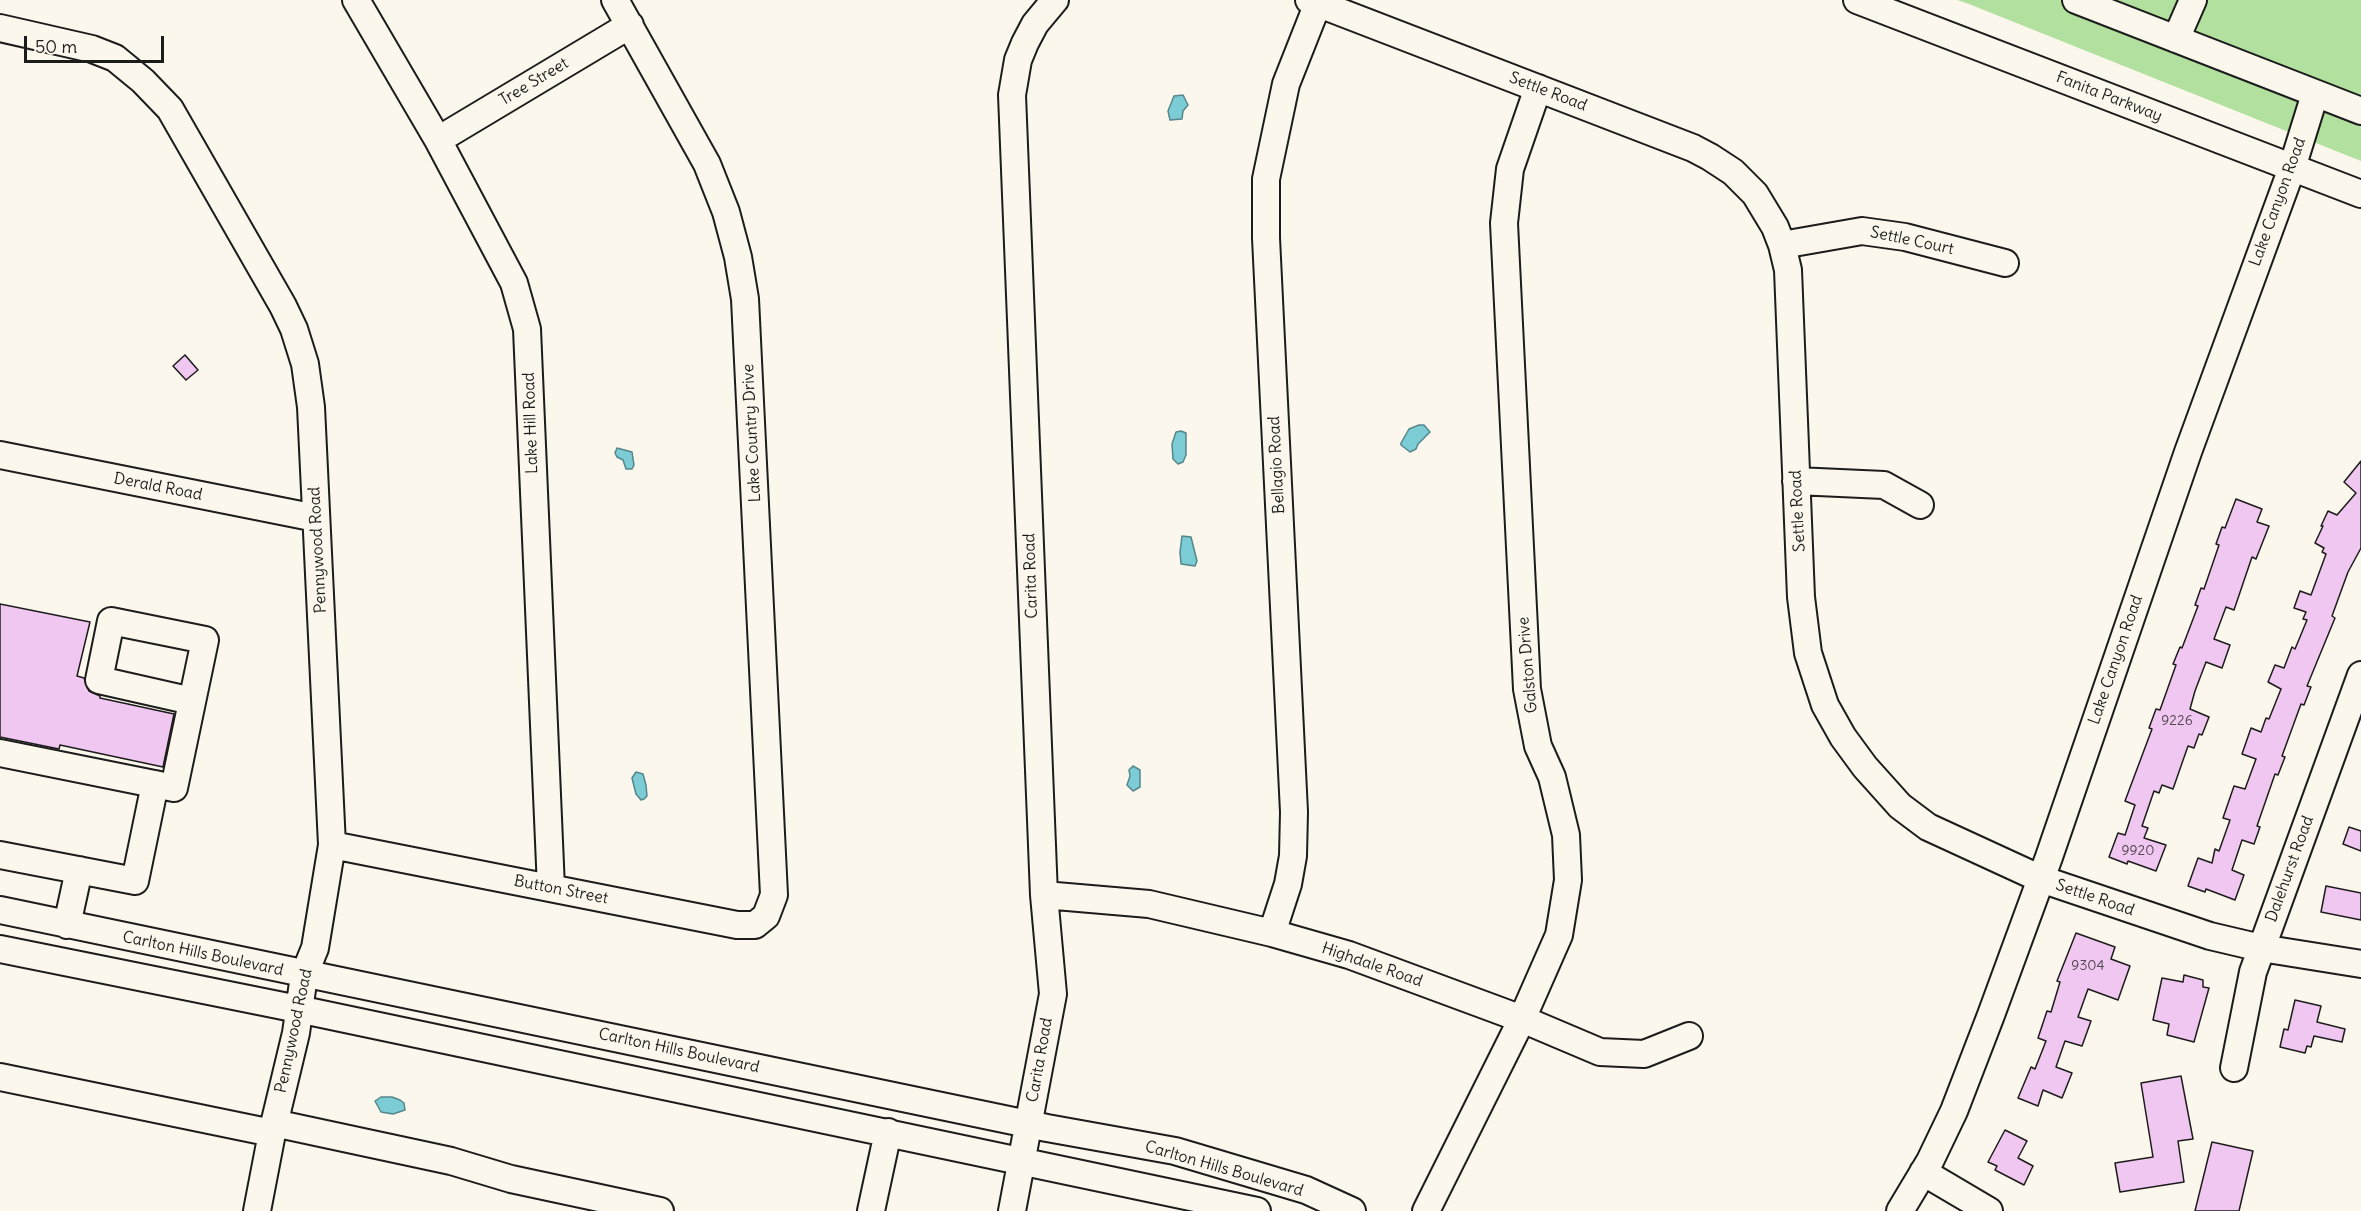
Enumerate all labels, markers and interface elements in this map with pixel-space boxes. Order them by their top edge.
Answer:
scale bar [27,24,166,62]
text: 50 m [35,35,77,58]
street label: Tree Street [496,54,572,110]
street label: Settle Road [1506,68,1590,116]
street label: Fanita Parkway [2053,68,2165,126]
street label: Lake Canyon Road [2246,135,2310,269]
street label: Settle Court [1868,223,1956,259]
street label: Lake Country Drive [739,363,765,503]
street label: Lake Hill Road [520,372,542,474]
street label: Bellagio Road [1265,415,1289,515]
street label: Derald Road [112,469,204,505]
street label: Settle Road [1786,470,1810,552]
street label: Pennywood Road [305,486,331,614]
street label: Carita Road [1020,533,1042,619]
street label: Lake Canyon Road [2085,593,2147,727]
street label: Galston Drive [1514,616,1542,714]
house number: 9226 [2161,713,2193,729]
street label: Dalehurst Road [2262,813,2318,925]
house number: 9920 [2122,843,2154,859]
street label: Button Street [512,871,610,909]
street label: Settle Road [2053,876,2137,920]
street label: Carlton Hills Boulevard [121,928,285,980]
street label: Highdale Road [1319,939,1425,991]
house number: 9304 [2071,958,2105,974]
street label: Pennywood Road [271,967,317,1095]
street label: Carita Road [1023,1016,1057,1104]
street label: Carlton Hills Boulevard [597,1025,761,1077]
street label: Carlton Hills Boulevard [1143,1137,1305,1201]

